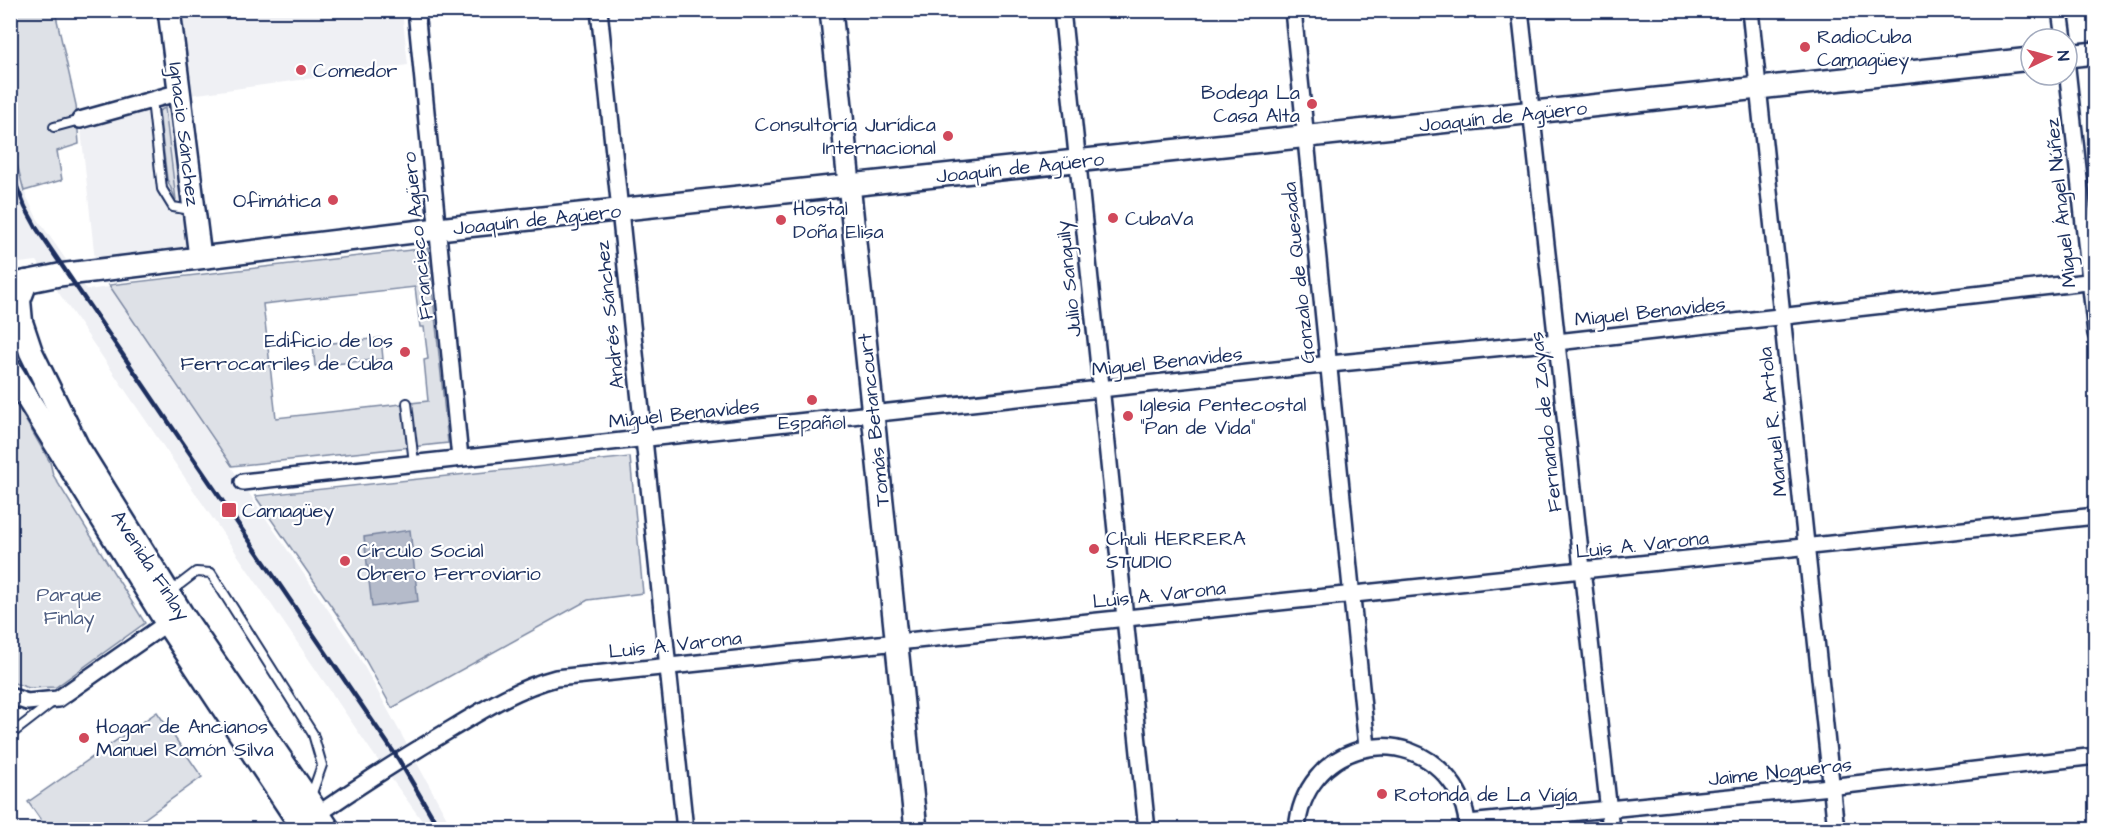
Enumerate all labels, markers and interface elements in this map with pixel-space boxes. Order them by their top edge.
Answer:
place label: RadioCuba Camagüey [1817,23,1912,75]
north arrow [2019,27,2079,87]
marker: RadioCuba Camagüey [1798,40,1812,54]
text: N [2052,50,2074,62]
place label: Comedor [313,57,397,85]
street label: Ignacio Sánchez [160,61,207,208]
marker: Comedor [294,63,308,77]
place label: Bodega La Casa Alta [1201,79,1300,130]
street label: Joaquín de Agüero [1418,94,1589,141]
marker: Bodega La Casa Alta [1305,97,1319,111]
place label: Consultoría Jurídica Internacional [755,111,936,162]
street label: Miguel Ángel Núñez [2038,116,2085,289]
marker: Consultoría Jurídica Internacional [941,129,955,143]
street label: Joaquín de Agüero [935,145,1106,192]
street label: Francisco Agüero [395,150,442,321]
street label: Gonzalo de Quesada [1276,181,1322,365]
place label: Ofimática [233,187,321,215]
marker: Ofimática [326,193,340,207]
place label: Hostal Doña Elisa [793,195,884,246]
street label: Joaquín de Agüero [452,197,623,244]
place label: CubaVa [1125,205,1193,233]
marker: CubaVa [1106,211,1120,225]
marker: Hostal Doña Elisa [774,213,788,227]
street label: Julio Sanguily [1049,219,1090,338]
street label: Andrés Sánchez [588,239,632,391]
street label: Miguel Benavides [1573,290,1727,335]
place label: Edificio de los Ferrocarriles de Cuba [180,327,393,378]
street label: Fernando de Zayas [1523,330,1570,514]
street label: Tomás Betancourt [851,332,897,508]
street label: Miguel Benavides [1090,340,1244,385]
marker: Edificio de los Ferrocarriles de Cuba [398,345,412,359]
street label: Manuel R. Artola [1751,346,1795,498]
place label: Iglesia Pentecostal "Pan de Vida" [1140,391,1306,442]
street label: Miguel Benavides [607,392,761,437]
marker: Español [805,393,819,407]
place label: Español [778,409,846,437]
marker: Iglesia Pentecostal "Pan de Vida" [1121,409,1135,423]
place label: Camagüey [242,497,334,526]
marker: Camagüey [220,501,238,519]
street label: Avenida Finlay [103,505,196,627]
street label: Luis A. Varona [1574,524,1710,566]
place label: Chuli HERRERA STUDIO [1106,525,1246,576]
place label: Círculo Social Obrero Ferroviario [357,537,541,588]
marker: Chuli HERRERA STUDIO [1087,542,1101,556]
marker: Círculo Social Obrero Ferroviario [338,554,352,568]
street label: Luis A. Varona [1091,574,1227,616]
park label: Parque Finlay [36,581,102,633]
street label: Luis A. Varona [607,624,743,666]
place label: Hogar de Ancianos Manuel Ramón Silva [96,713,274,764]
marker: Hogar de Ancianos Manuel Ramón Silva [77,731,91,745]
street label: Jaime Nogueras [1707,751,1854,794]
place label: Rotonda de La Vigía [1394,781,1577,810]
marker: Rotonda de La Vigía [1375,787,1389,801]

